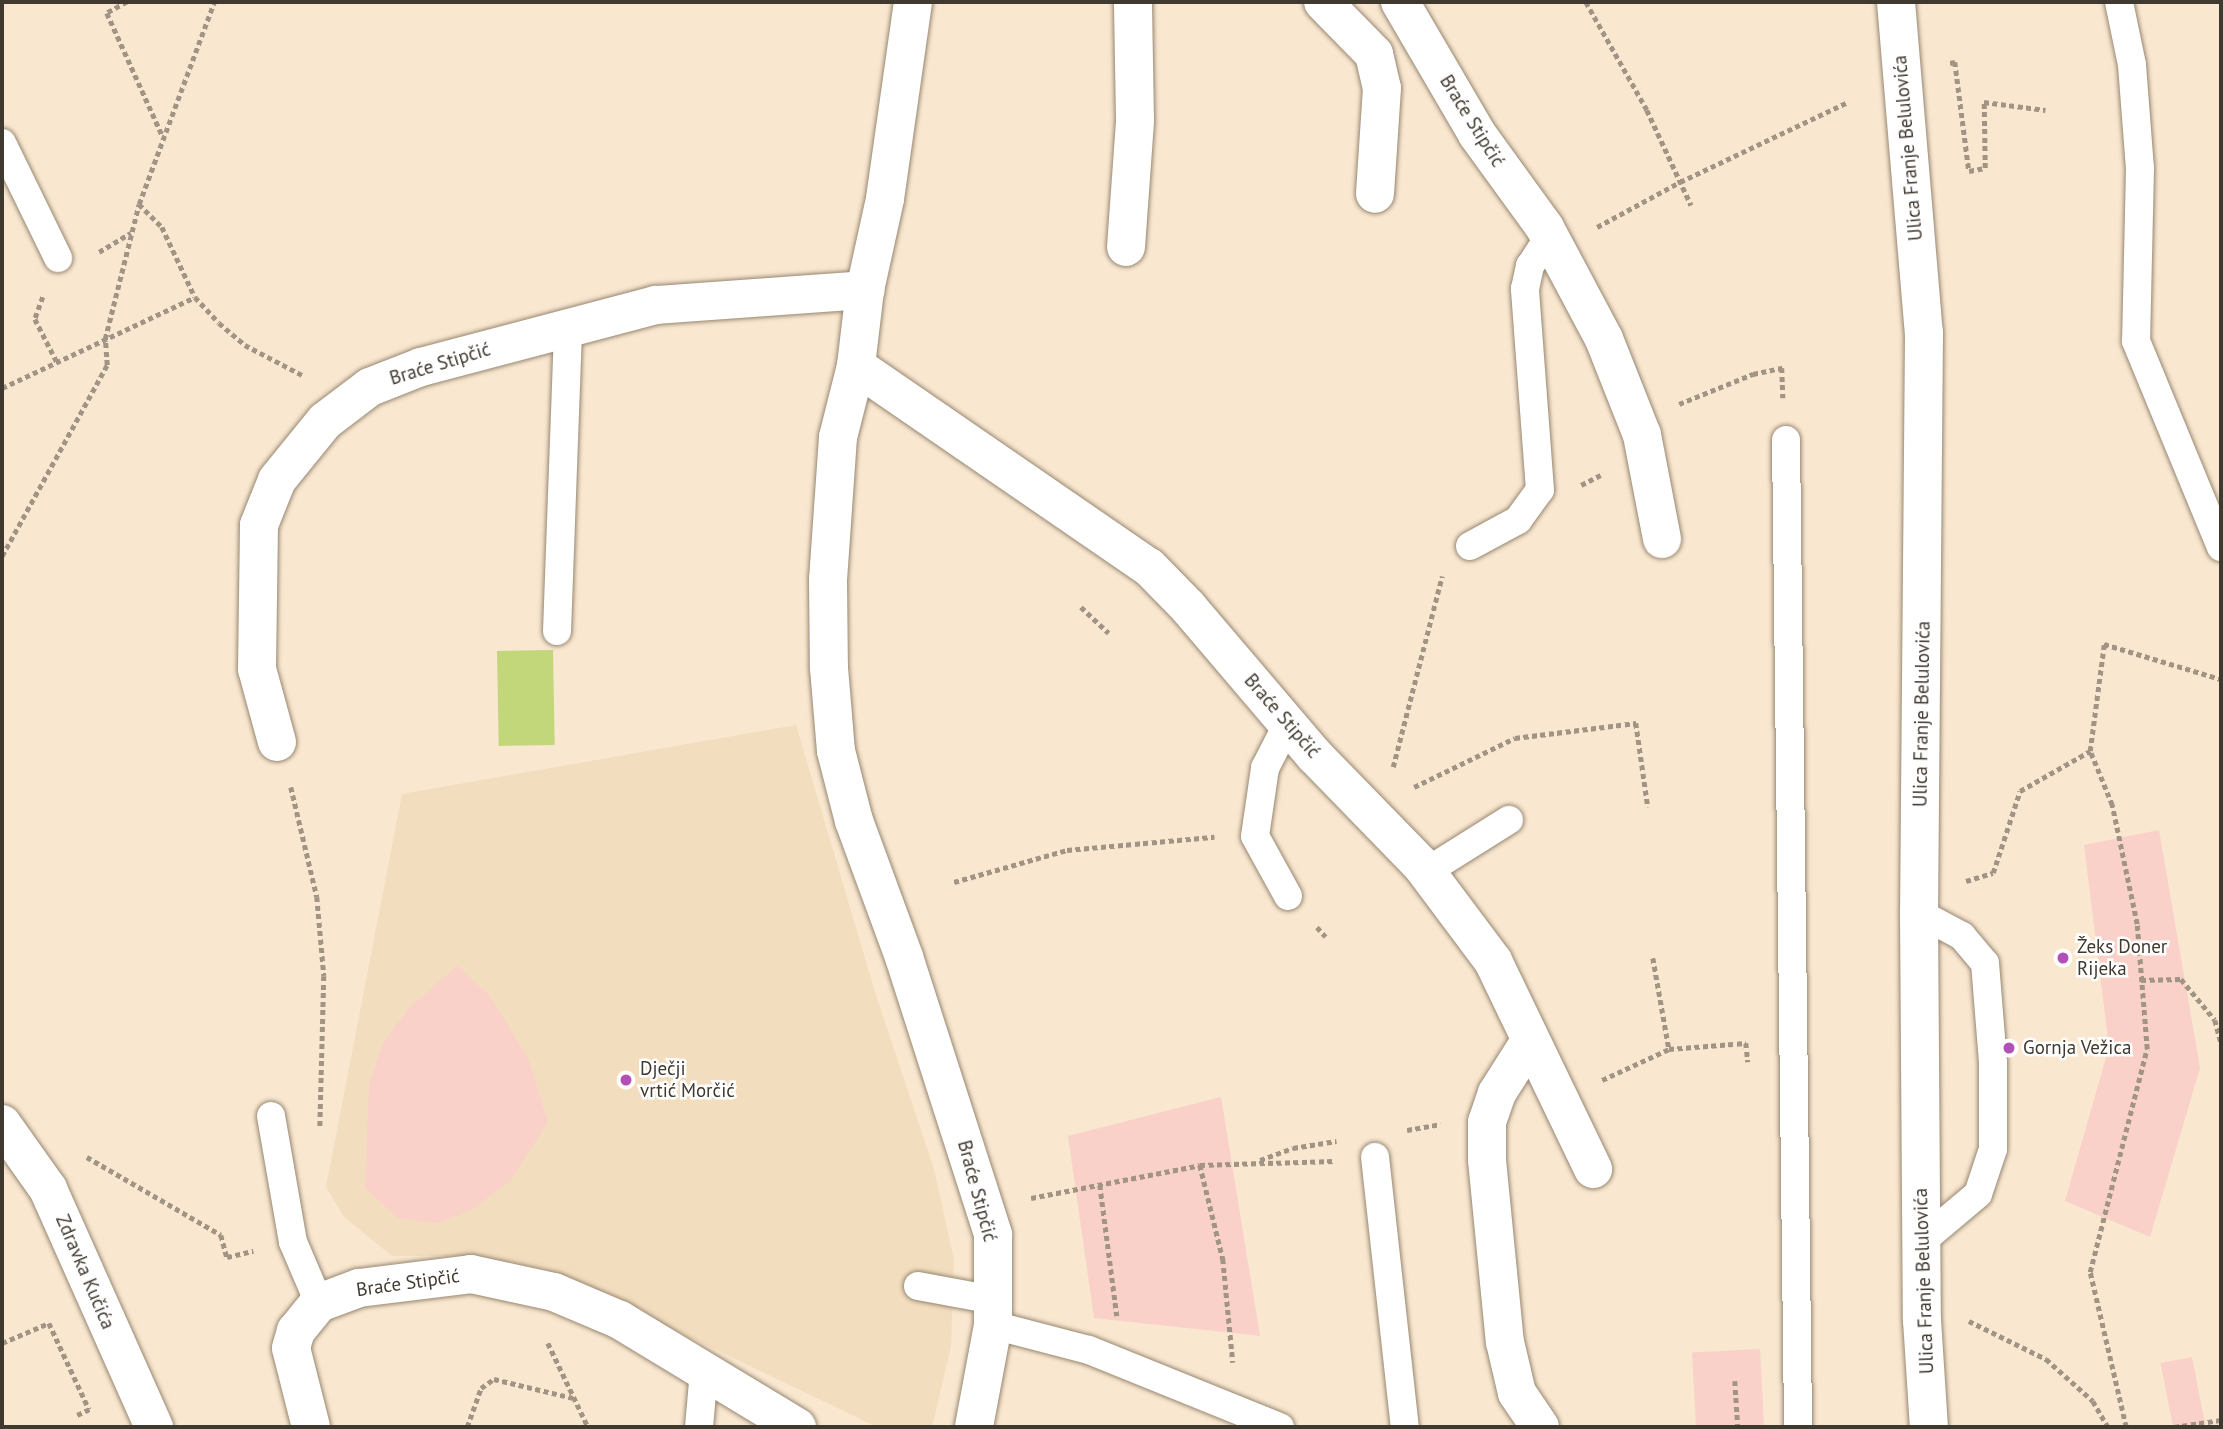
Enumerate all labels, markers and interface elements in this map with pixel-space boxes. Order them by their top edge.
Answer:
street label: Ulica Franje Belulovića [1889,54,1927,242]
street label: Braće Stipčić [1435,71,1509,171]
street label: Braće Stipčić [387,338,493,390]
street label: Ulica Franje Belulovića [1909,621,1935,807]
street label: Braće Stipčić [1239,669,1325,763]
place label: Žeks Doner Rijeka [2077,936,2167,980]
marker: Žeks Doner Rijeka [2055,950,2071,966]
place label: Gornja Vežica [2023,1037,2132,1059]
marker: Gornja Vežica [2001,1040,2017,1056]
place label: Dječji vrtić Morčić [640,1058,735,1102]
marker: Dječji vrtić Morčić [618,1072,634,1088]
street label: Braće Stipčić [953,1138,1001,1244]
street label: Ulica Franje Belulovića [1909,1188,1939,1374]
street label: Zdravka Kučića [51,1211,119,1333]
street label: Braće Stipčić [355,1264,461,1302]

